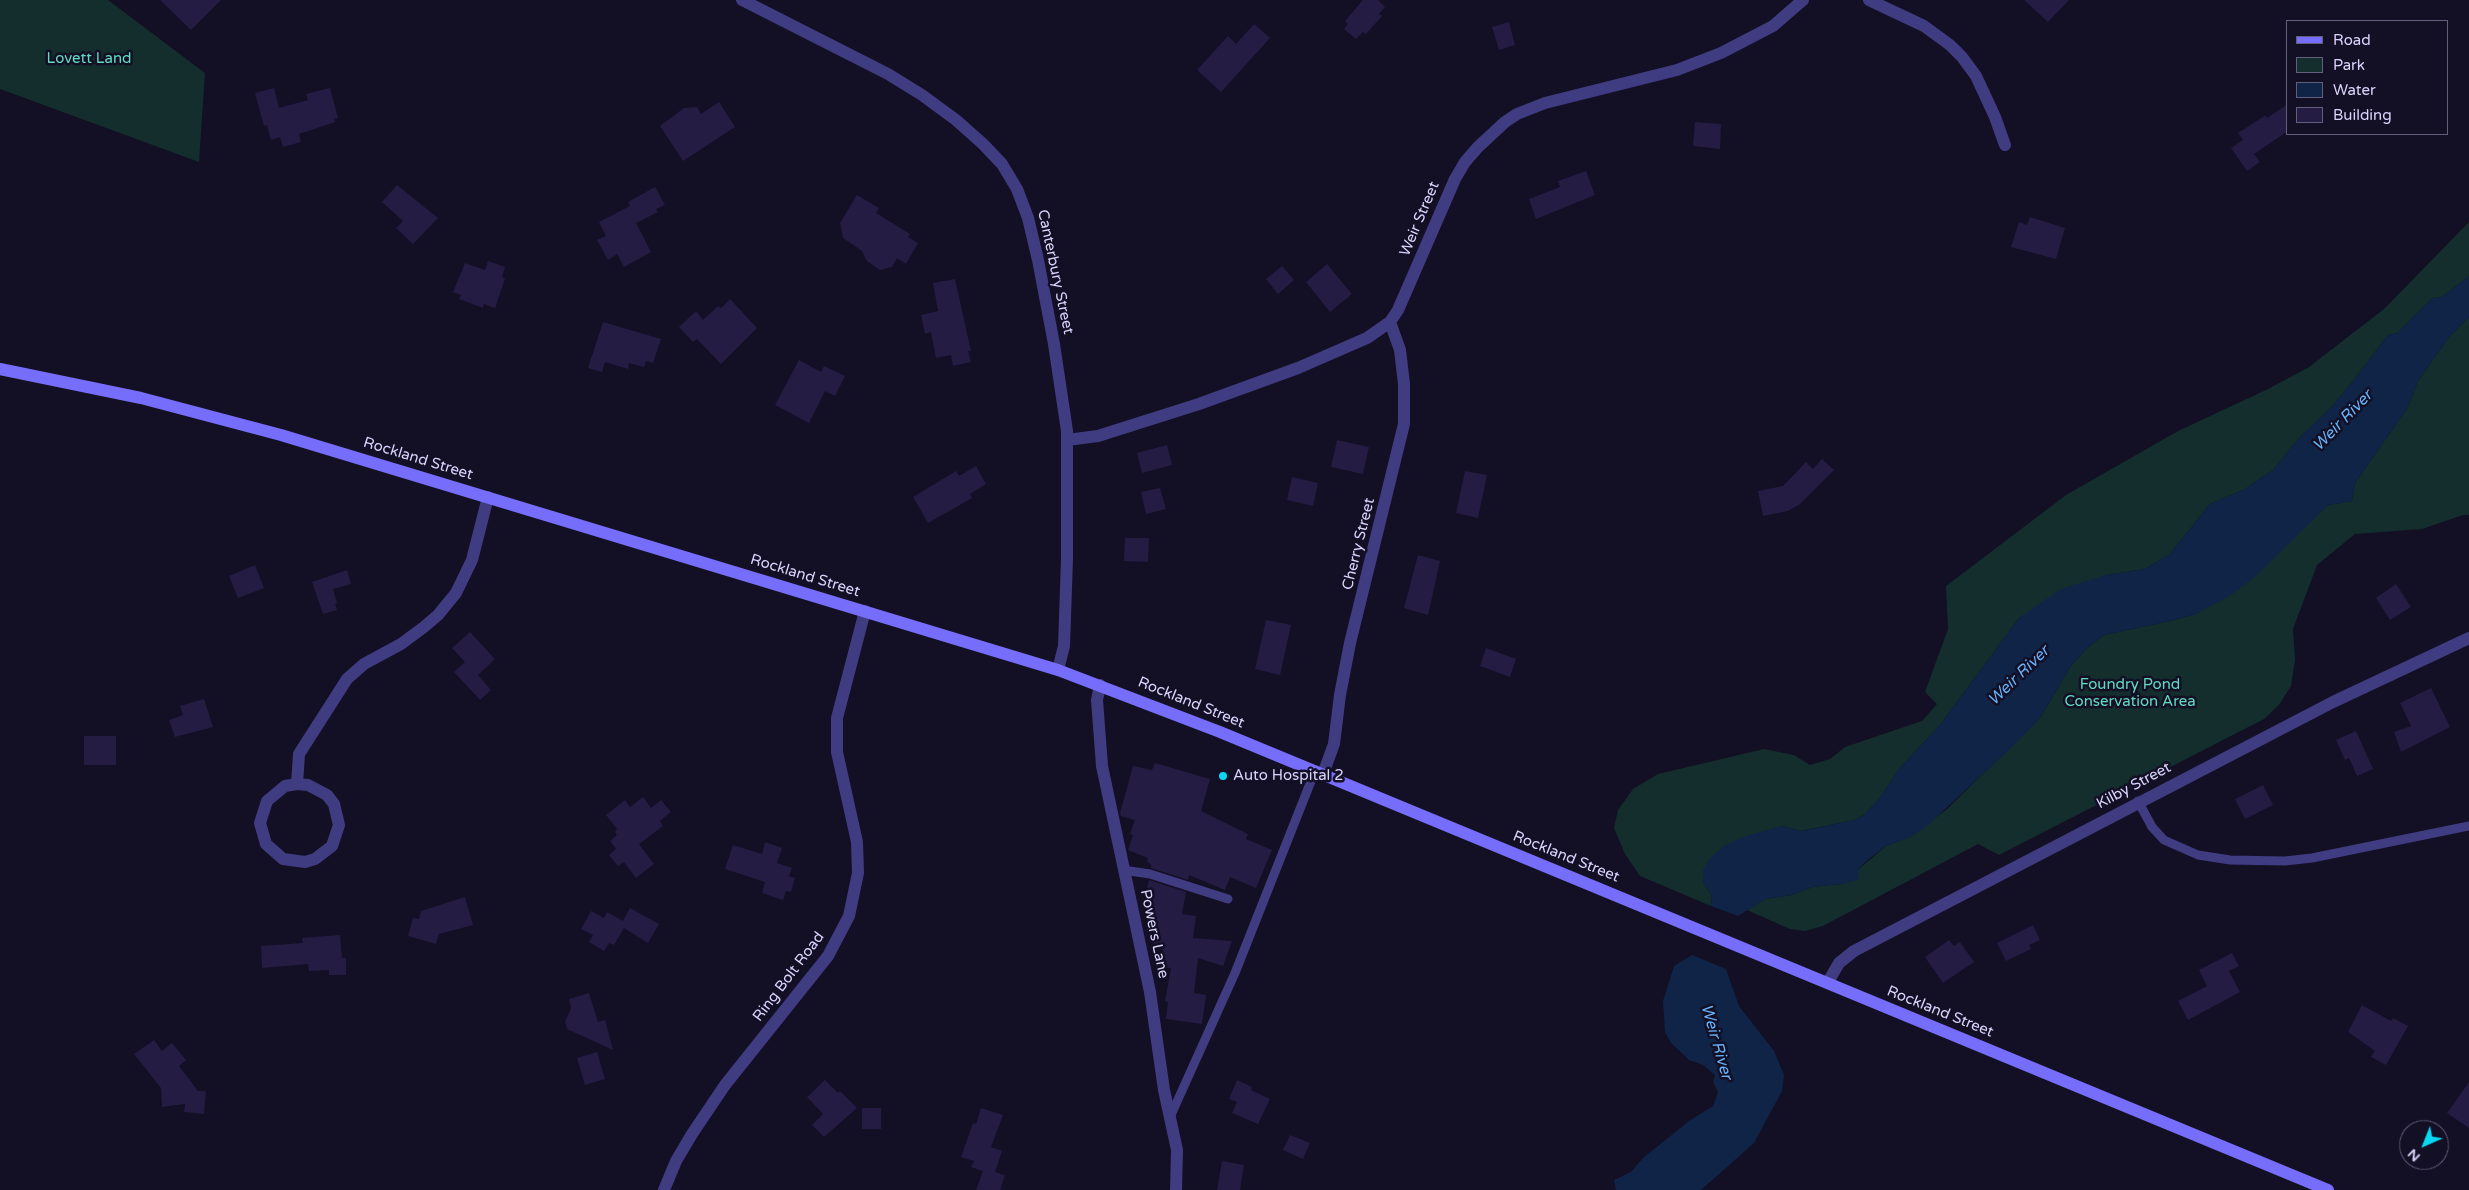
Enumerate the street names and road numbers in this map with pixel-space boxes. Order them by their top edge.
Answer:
street label: Weir Street [1396,179,1444,259]
street label: Canterbury Street [1033,208,1077,336]
street label: Rockland Street [361,434,475,484]
street label: Cherry Street [1339,496,1379,592]
street label: Rockland Street [748,551,862,601]
street label: Rockland Street [1135,673,1247,733]
street label: Kilby Street [2094,759,2174,813]
street label: Rockland Street [1510,827,1622,887]
street label: Powers Lane [1136,888,1172,980]
street label: Ring Bolt Road [749,929,829,1025]
street label: Rockland Street [1884,982,1996,1042]

